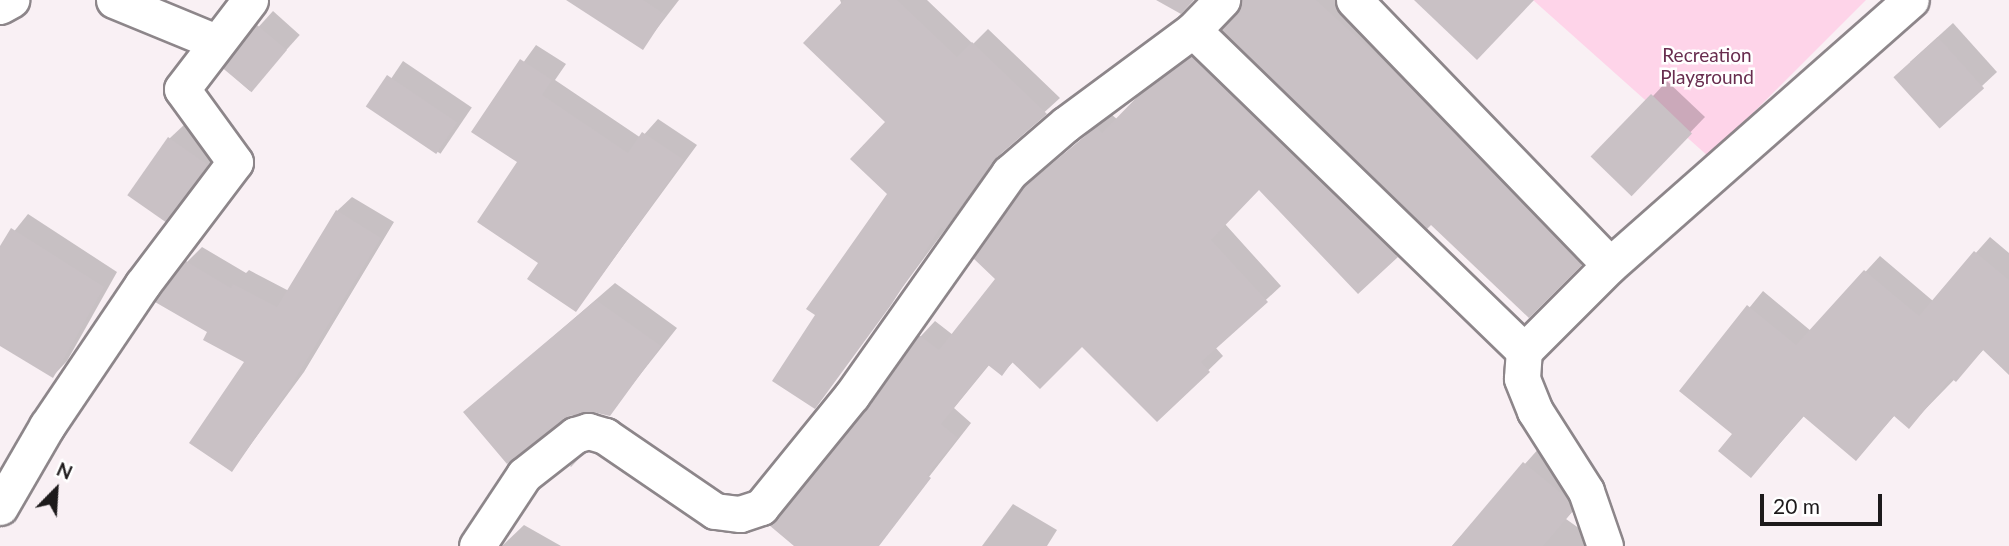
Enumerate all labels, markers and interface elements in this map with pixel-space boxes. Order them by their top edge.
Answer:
park label: Recreation Playground [1660,44,1754,88]
north arrow [21,455,91,525]
text: N [53,457,76,484]
scale bar [1764,480,1886,524]
text: 20 m [1773,493,1820,518]

